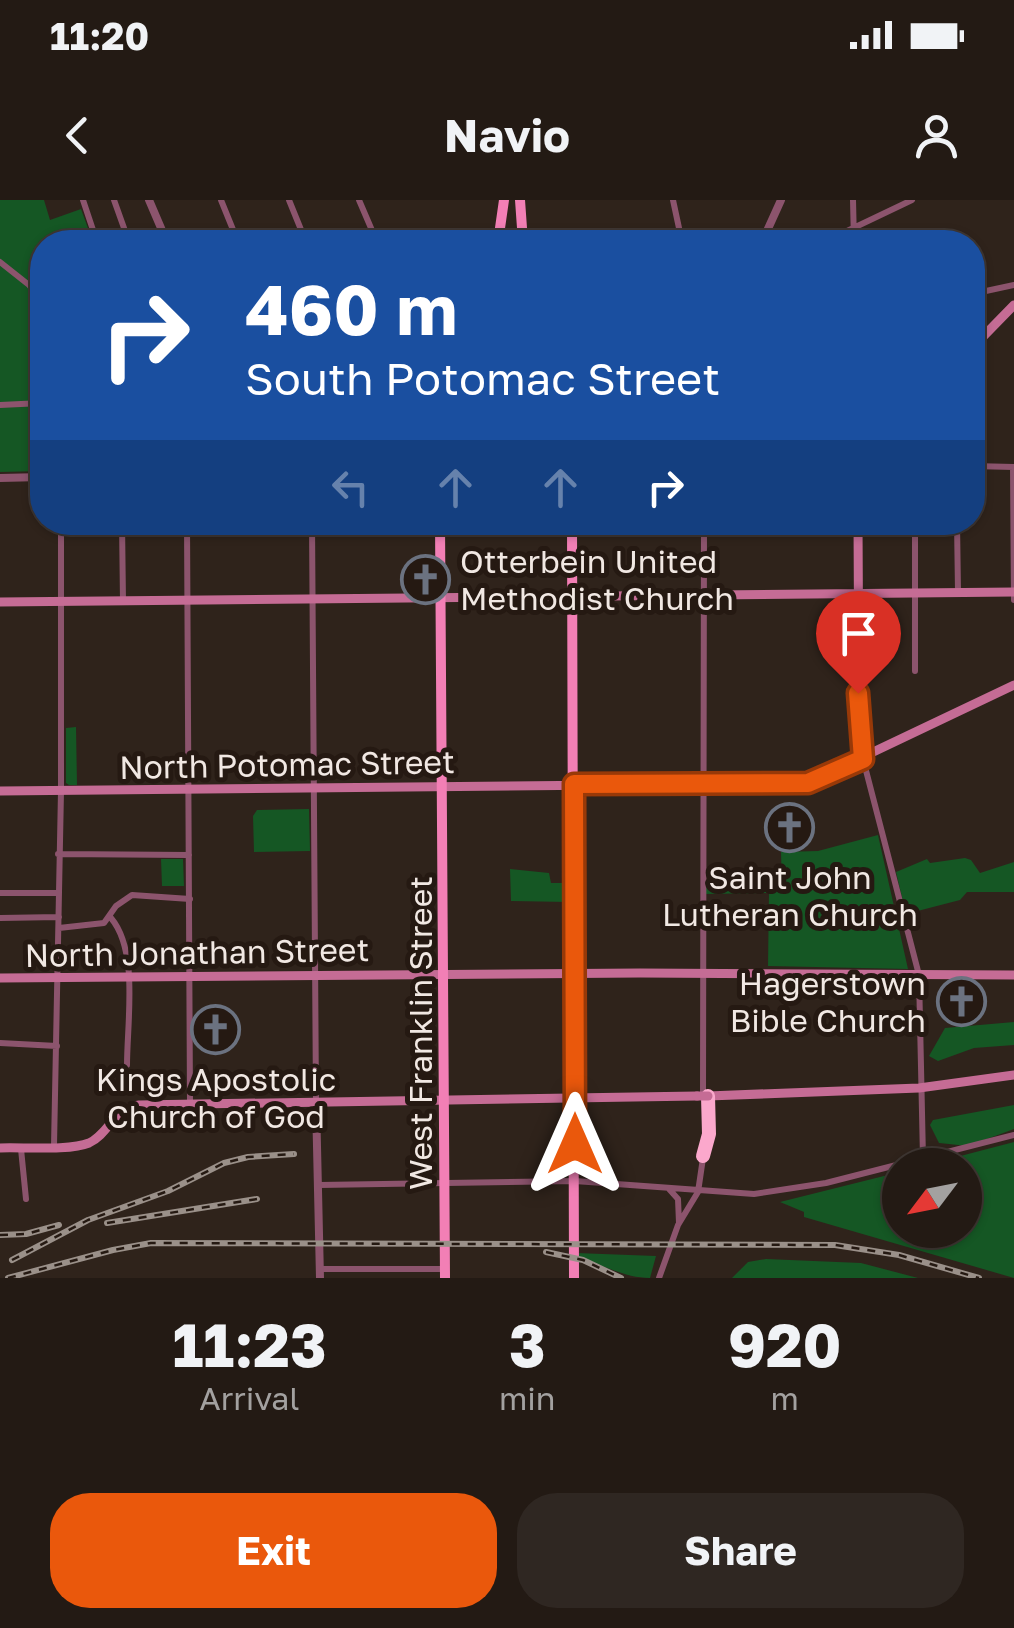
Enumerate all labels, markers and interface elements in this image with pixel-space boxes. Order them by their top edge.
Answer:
text: 11:20 [50,13,149,58]
icon: back [50,108,105,163]
text: Navio [444,108,570,162]
icon: person [909,108,964,163]
text: 460 m [245,266,457,350]
icon: right [80,270,210,400]
text: South Potomac Street [245,351,720,405]
icon: left [323,460,378,515]
icon: ahead [428,460,483,515]
icon: ahead [533,460,588,515]
icon: right [638,460,693,515]
place label: Otterbein United Methodist Church [460,542,734,617]
church icon: Otterbein United Methodist Church [399,553,451,605]
pin [816,591,901,694]
icon: arrive [831,606,886,661]
street label: North Potomac Street [119,742,455,786]
church icon: Saint John Lutheran Church [764,801,816,853]
place label: Saint John Lutheran Church [662,858,918,933]
street label: West Franklin Street [401,876,439,1190]
street label: North Jonathan Street [24,930,370,974]
place label: Hagerstown Bible Church [730,964,926,1039]
church icon: Hagerstown Bible Church [935,975,987,1027]
church icon: Kings Apostolic Church of God [190,1003,242,1055]
place label: Kings Apostolic Church of God [96,1060,336,1135]
position arrow [523,1092,627,1196]
north arrow [882,1148,982,1248]
map controls [882,1148,982,1248]
text: 11:23 [172,1308,327,1380]
text: 3 [509,1308,546,1380]
text: 920 [728,1308,842,1380]
text: Arrival [199,1379,300,1417]
text: min [499,1379,556,1417]
text: m [771,1379,799,1417]
button: Exit [50,1493,497,1608]
button: Share [517,1493,964,1608]

